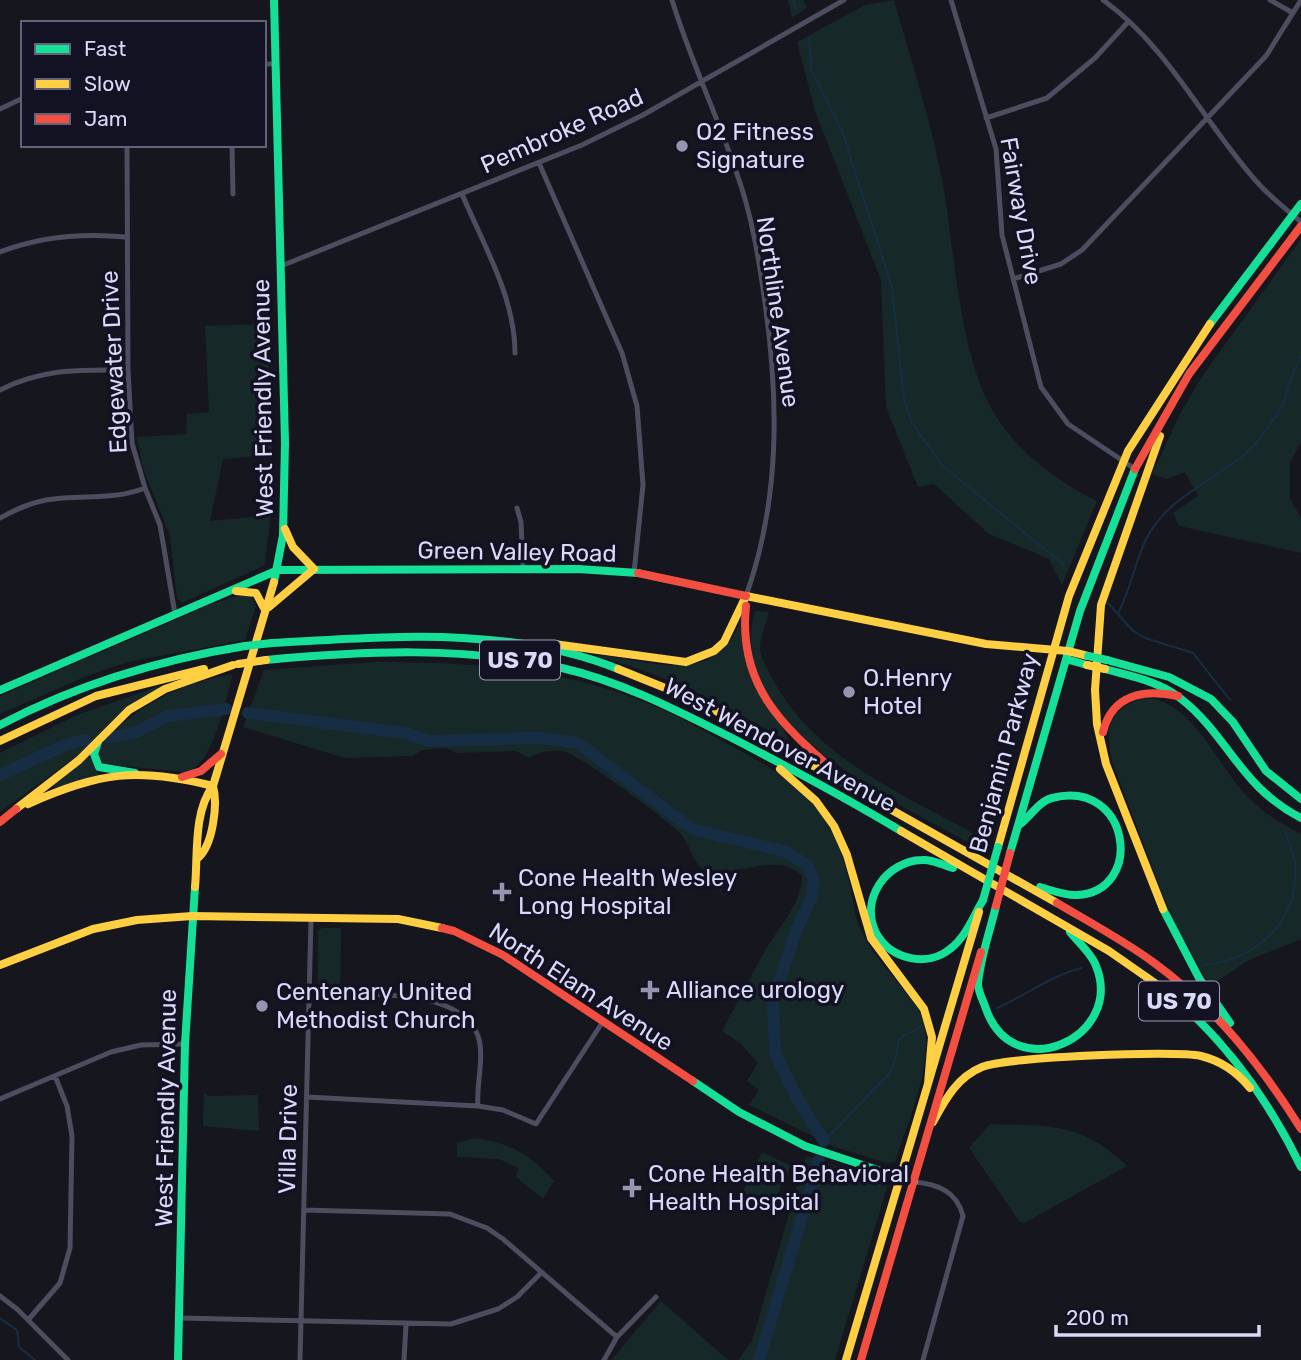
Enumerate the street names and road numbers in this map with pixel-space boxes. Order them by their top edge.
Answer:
street label: Pembroke Road [476,83,648,179]
street label: Fairway Drive [994,135,1048,287]
street label: Northline Avenue [751,215,805,409]
street label: Edgewater Drive [95,270,133,454]
street label: West Friendly Avenue [247,279,279,517]
street label: Green Valley Road [417,536,617,568]
road number: US 70 [480,640,560,680]
street label: Benjamin Parkway [964,650,1044,856]
street label: West Wendover Avenue [660,672,900,818]
street label: North Elam Avenue [484,917,678,1057]
road number: US 70 [1139,982,1219,1020]
street label: West Friendly Avenue [150,989,182,1227]
street label: Villa Drive [273,1084,303,1194]

